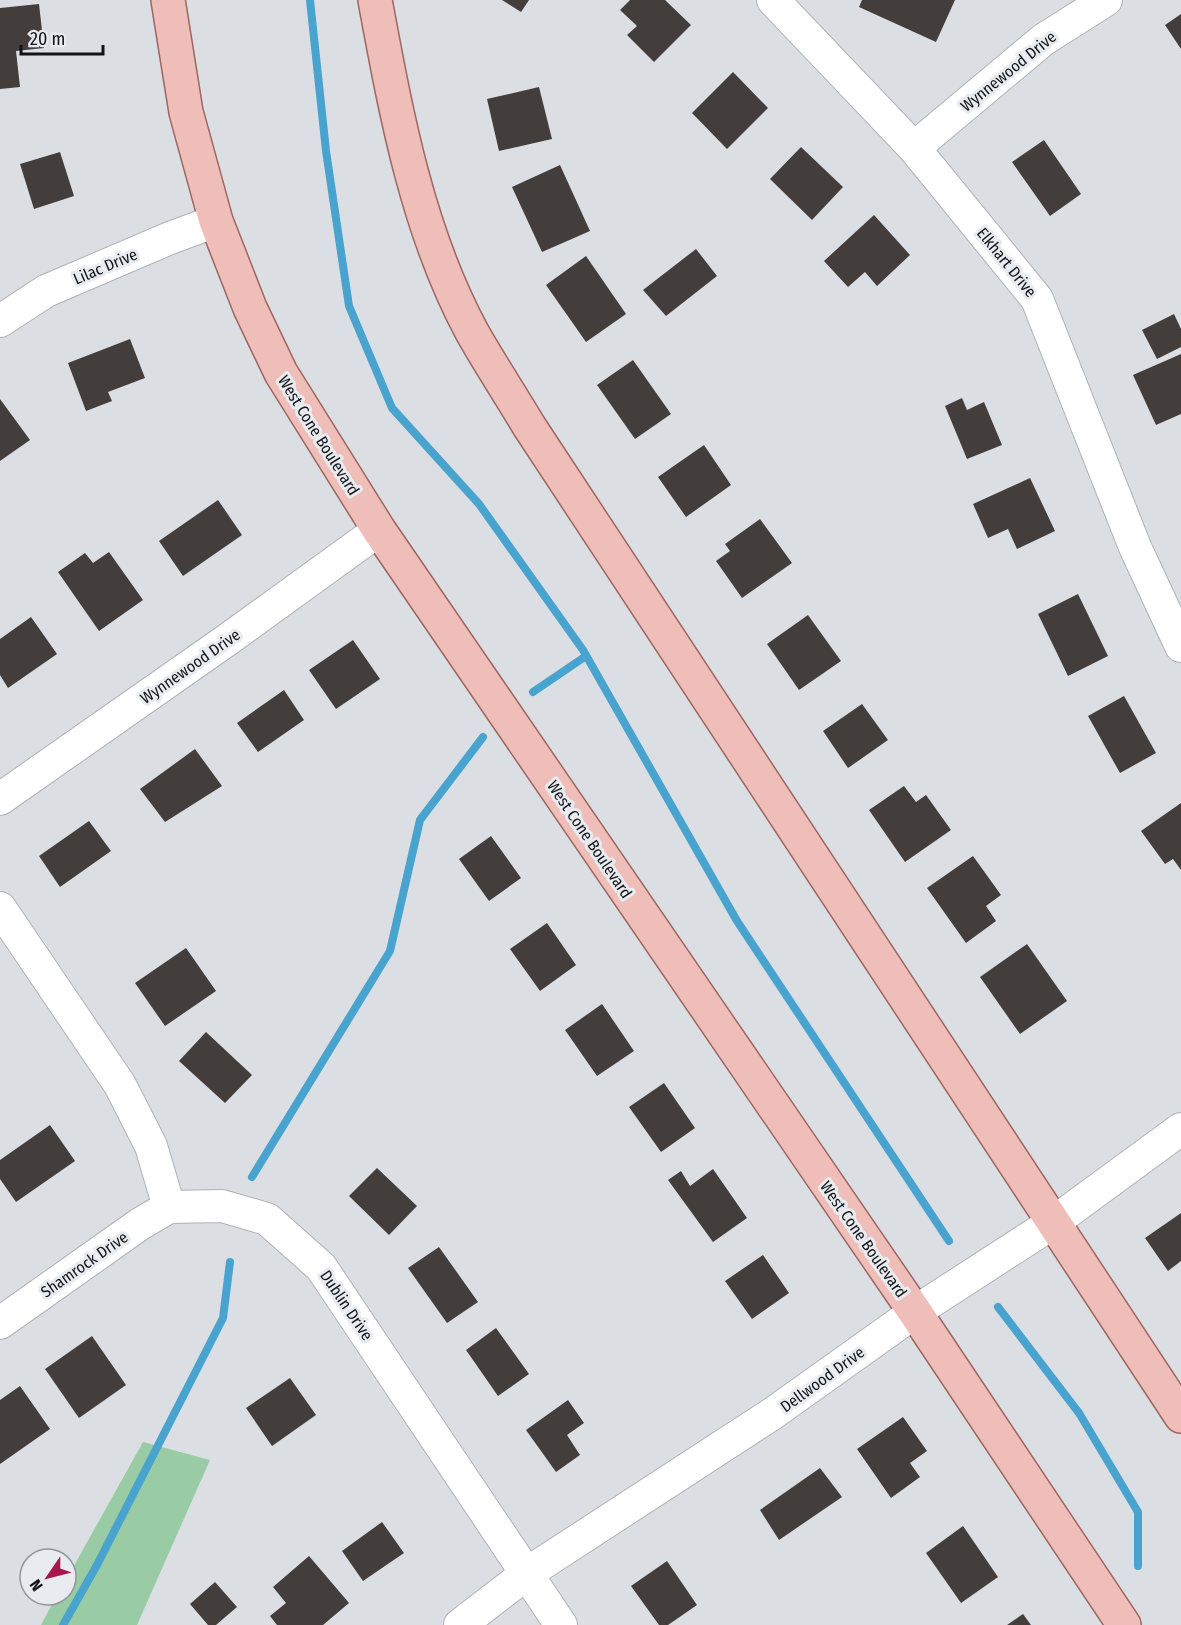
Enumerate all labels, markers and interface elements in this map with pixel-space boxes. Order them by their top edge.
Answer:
scale bar [21,18,104,56]
street label: Wynnewood Drive [957,27,1060,116]
text: 20 m [30,28,65,50]
street label: Elkhart Drive [973,224,1040,301]
street label: Lilac Drive [70,244,140,288]
street label: West Cone Boulevard [274,372,363,499]
street label: Wynnewood Drive [137,625,244,708]
street label: West Cone Boulevard [543,777,636,902]
street label: West Cone Boulevard [816,1177,911,1301]
street label: Shamrock Drive [37,1227,132,1301]
street label: Dublin Drive [316,1267,377,1344]
street label: Dellwood Drive [777,1343,868,1416]
north arrow [18,1547,78,1607]
text: N [26,1576,47,1595]

